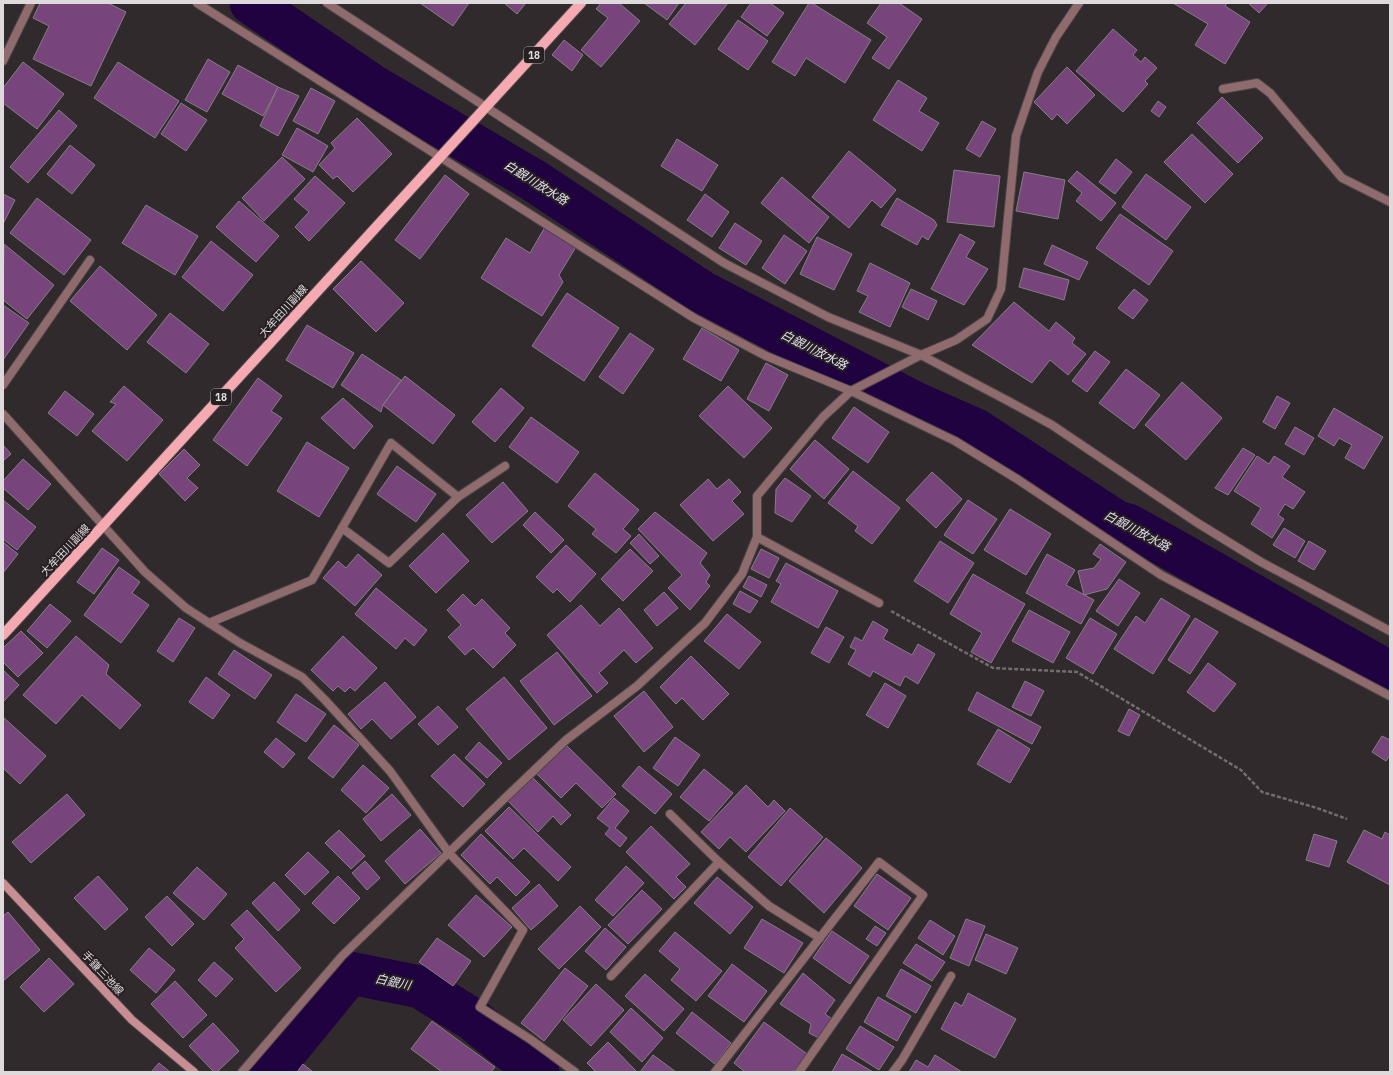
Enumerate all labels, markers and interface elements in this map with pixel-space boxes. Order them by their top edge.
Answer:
road number: 18 [524,47,544,63]
water label: 白銀川放水路 [502,157,572,209]
street label: 大牟田川副線 [256,282,310,340]
water label: 白銀川放水路 [779,327,851,373]
road number: 18 [211,389,231,405]
water label: 白銀川放水路 [1102,507,1173,555]
street label: 大牟田川副線 [37,521,93,579]
street label: 手鎌三池線 [79,948,127,998]
water label: 白銀川 [374,970,414,993]

